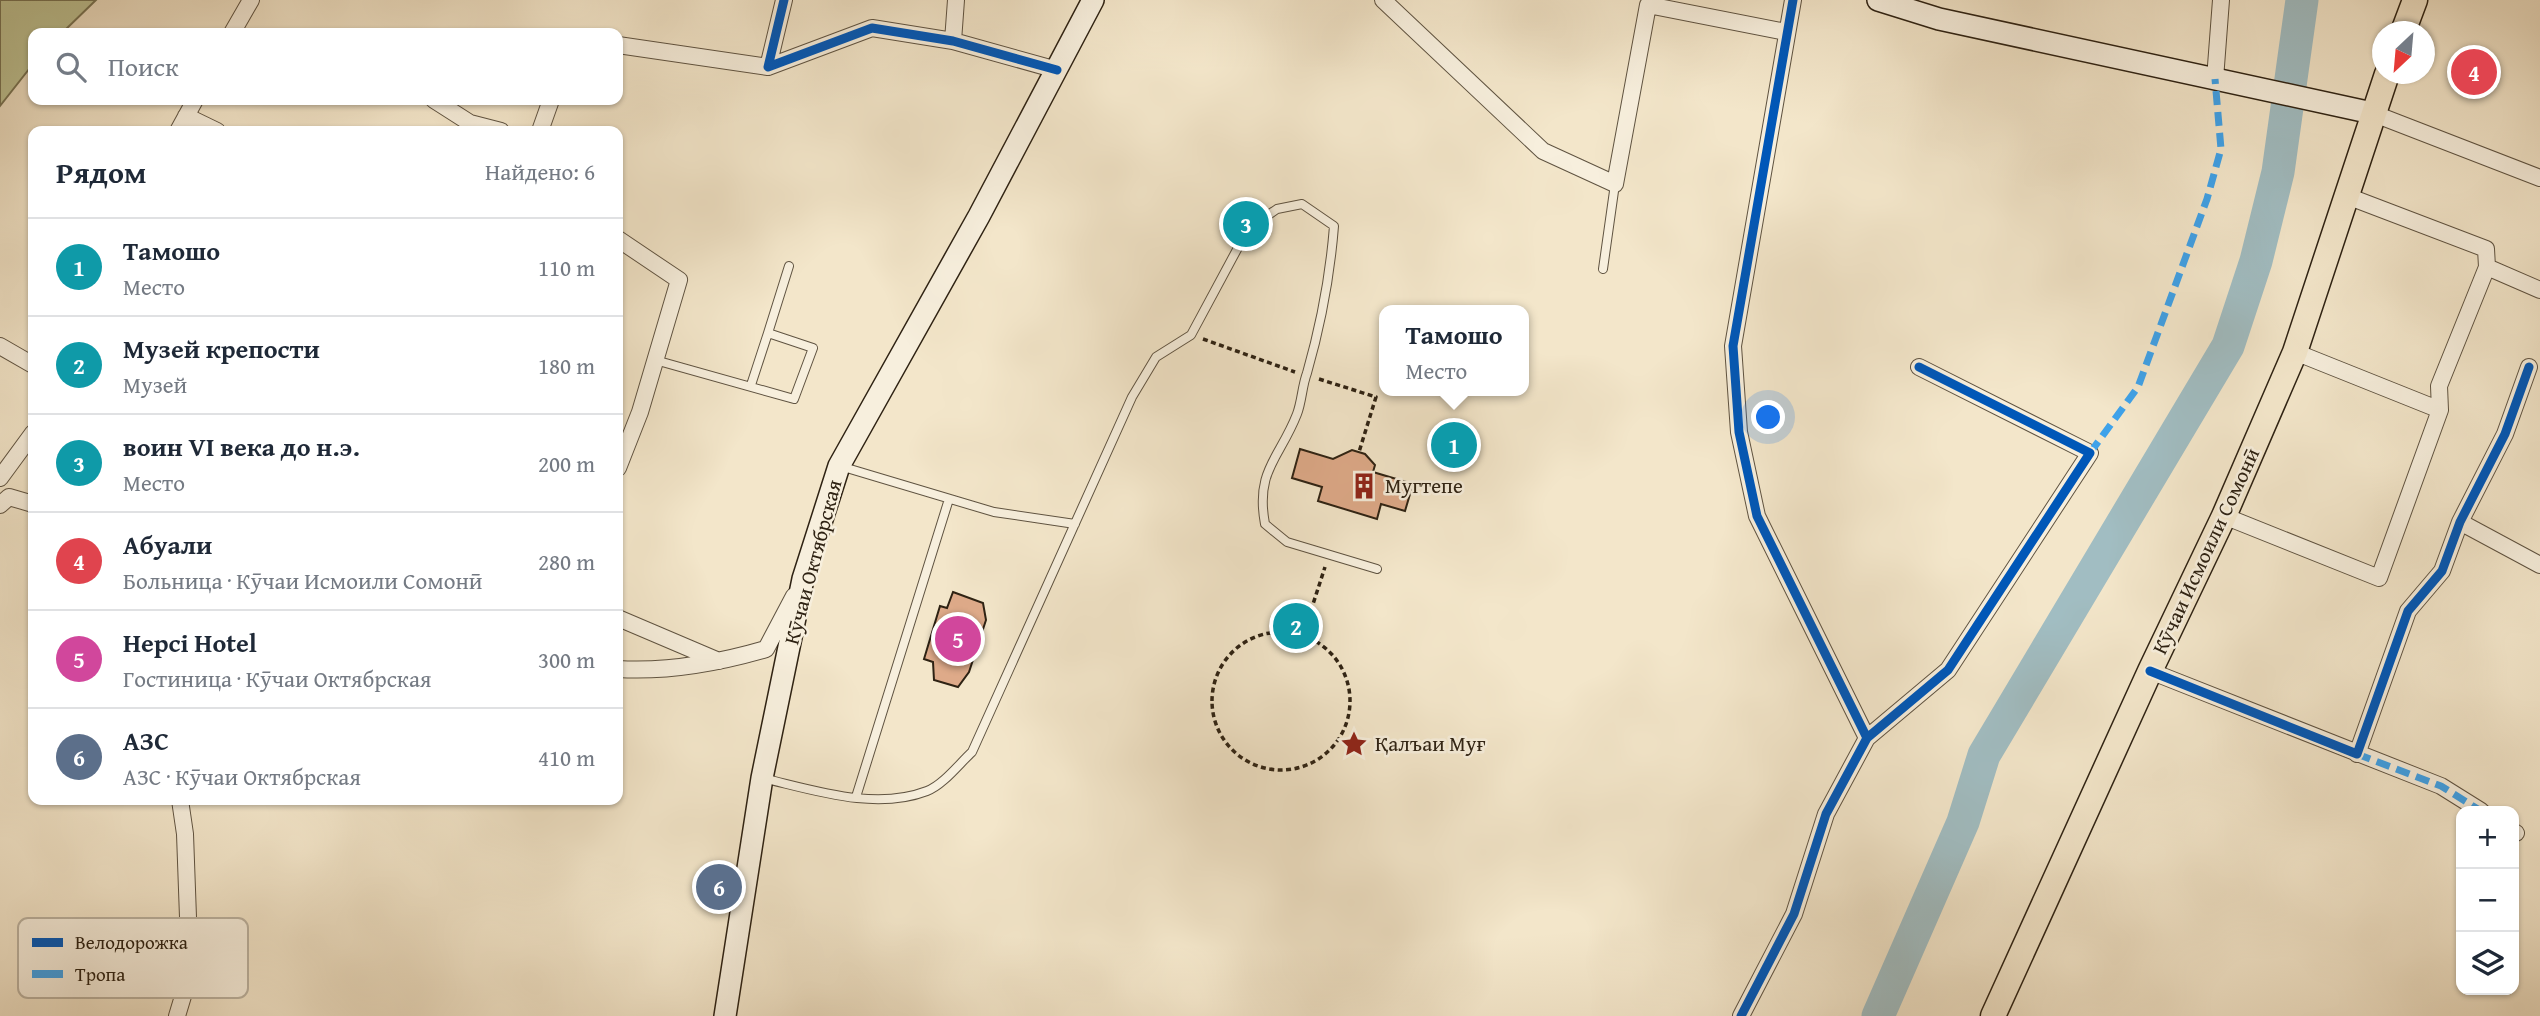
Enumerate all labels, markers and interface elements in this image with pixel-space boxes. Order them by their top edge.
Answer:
north arrow [2372,21,2435,84]
search box [28,28,623,105]
pin: 4 [2451,46,2497,98]
text: Поиск [108,47,179,86]
icon: search [52,48,90,86]
text: Рядом [56,150,147,194]
text: Найдено: 6 [485,155,595,188]
pin: 3 [1223,198,1269,250]
text: Тамошо [123,231,220,270]
text: 1 [73,251,85,284]
text: 110 m [538,251,595,284]
text: Место [123,270,185,303]
popup [1379,305,1529,396]
text: Тамошо [1405,315,1503,354]
text: Музей крепости [123,329,320,368]
text: 2 [73,349,85,382]
text: 180 m [538,349,595,382]
text: Место [1405,354,1467,387]
text: Музей [123,368,187,401]
your location [1751,400,1785,434]
pin: 1 [1431,419,1477,471]
text: воин VI века до н.э. [123,427,360,466]
street label: Кӯчаи Исмоили Сомонӣ [2144,442,2267,659]
text: 3 [73,447,85,480]
text: 200 m [538,447,595,480]
text: Место [123,466,185,499]
place label: Мугтепе [1385,470,1463,501]
building icon: Мугтепе [1349,471,1379,501]
street label: Кӯчаи Октябрская [776,476,850,648]
text: Абуали [123,525,212,564]
text: 4 [73,545,85,578]
text: 280 m [538,545,595,578]
text: Больница · Кӯчаи Исмоили Сомонӣ [123,564,483,597]
pin: 2 [1273,600,1319,652]
pin: 5 [935,613,981,665]
text: Hepci Hotel [123,623,257,662]
text: 5 [73,643,85,676]
text: 300 m [538,643,595,676]
text: Гостиница · Кӯчаи Октябрская [123,662,432,695]
text: АЗС [123,721,169,760]
place label: Қалъаи Муғ [1375,728,1485,759]
place icon: Қалъаи Муғ [1339,729,1369,759]
text: 6 [73,741,85,774]
text: 410 m [538,741,595,774]
text: АЗС · Кӯчаи Октябрская [123,760,361,793]
map controls [2456,806,2519,995]
button: + [2456,806,2519,869]
pin: 6 [696,861,742,913]
button: − [2456,869,2519,932]
legend [18,918,248,998]
text: Велодорожка [75,928,188,956]
button: layers [2456,932,2519,995]
text: Тропа [75,960,125,988]

